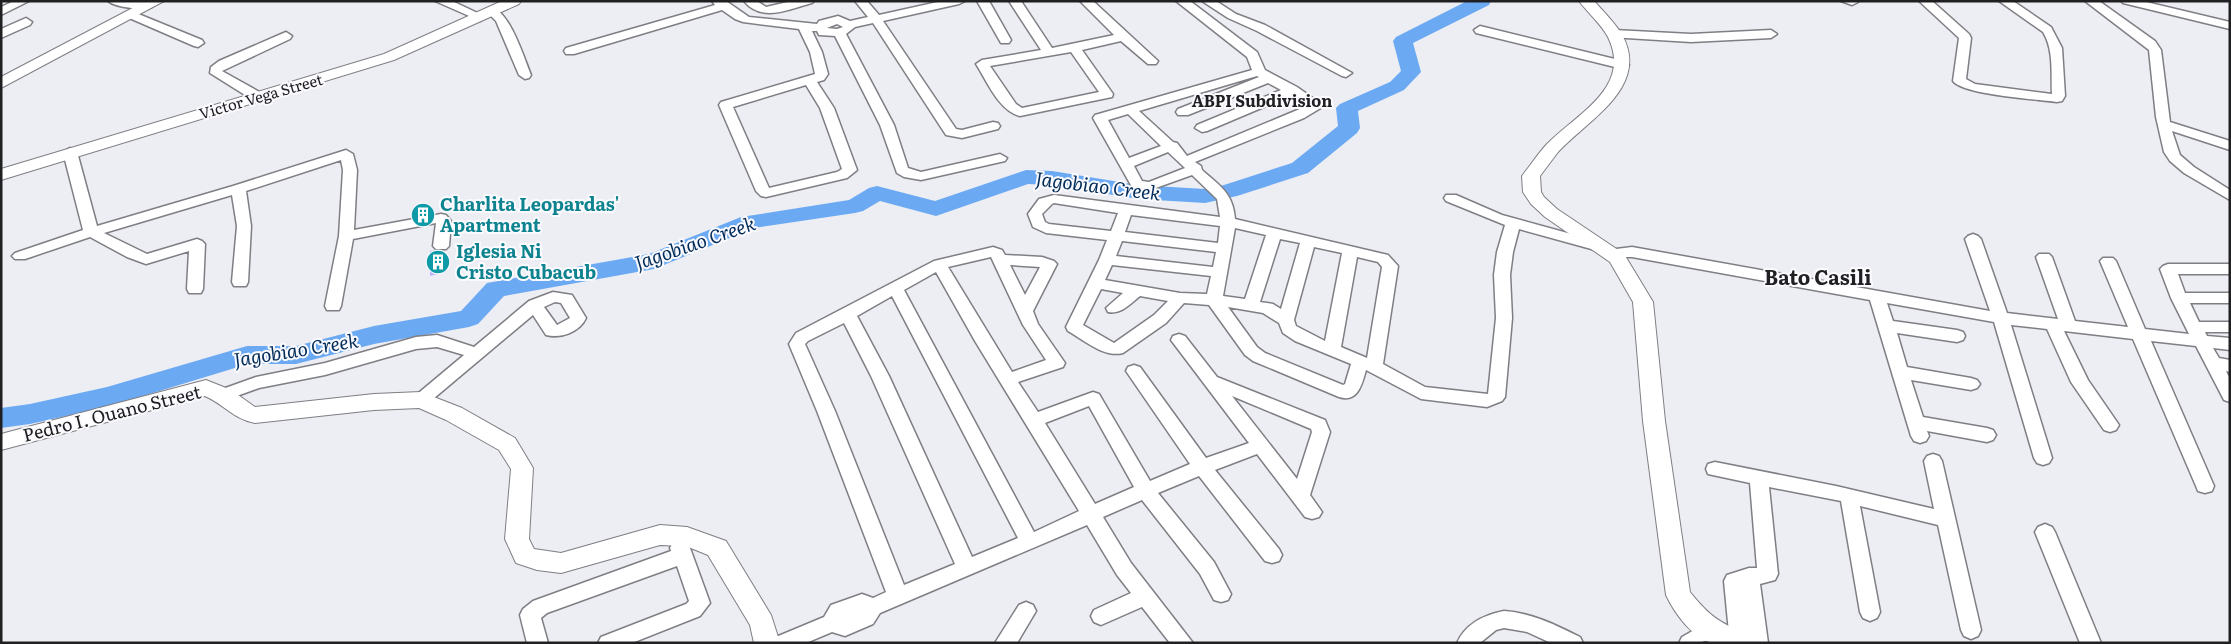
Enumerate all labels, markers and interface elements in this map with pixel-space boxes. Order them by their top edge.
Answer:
street label: Victor Vega Street [196,67,325,124]
district label: ABPI Subdivision [1192,88,1332,112]
water label: Jagobiao Creek [1034,163,1163,207]
place label: Charlita Leopardas' Apartment [440,190,619,238]
building icon: Charlita Leopardas' Apartment [410,202,436,228]
water label: Jagobiao Creek [631,208,759,276]
place label: Iglesia Ni Cristo Cubacub [456,237,597,285]
building icon: Iglesia Ni Cristo Cubacub [425,249,451,275]
district label: Bato Casili [1764,261,1872,291]
water label: Jagobiao Creek [232,325,361,373]
street label: Pedro I. Ouano Street [20,377,204,448]

